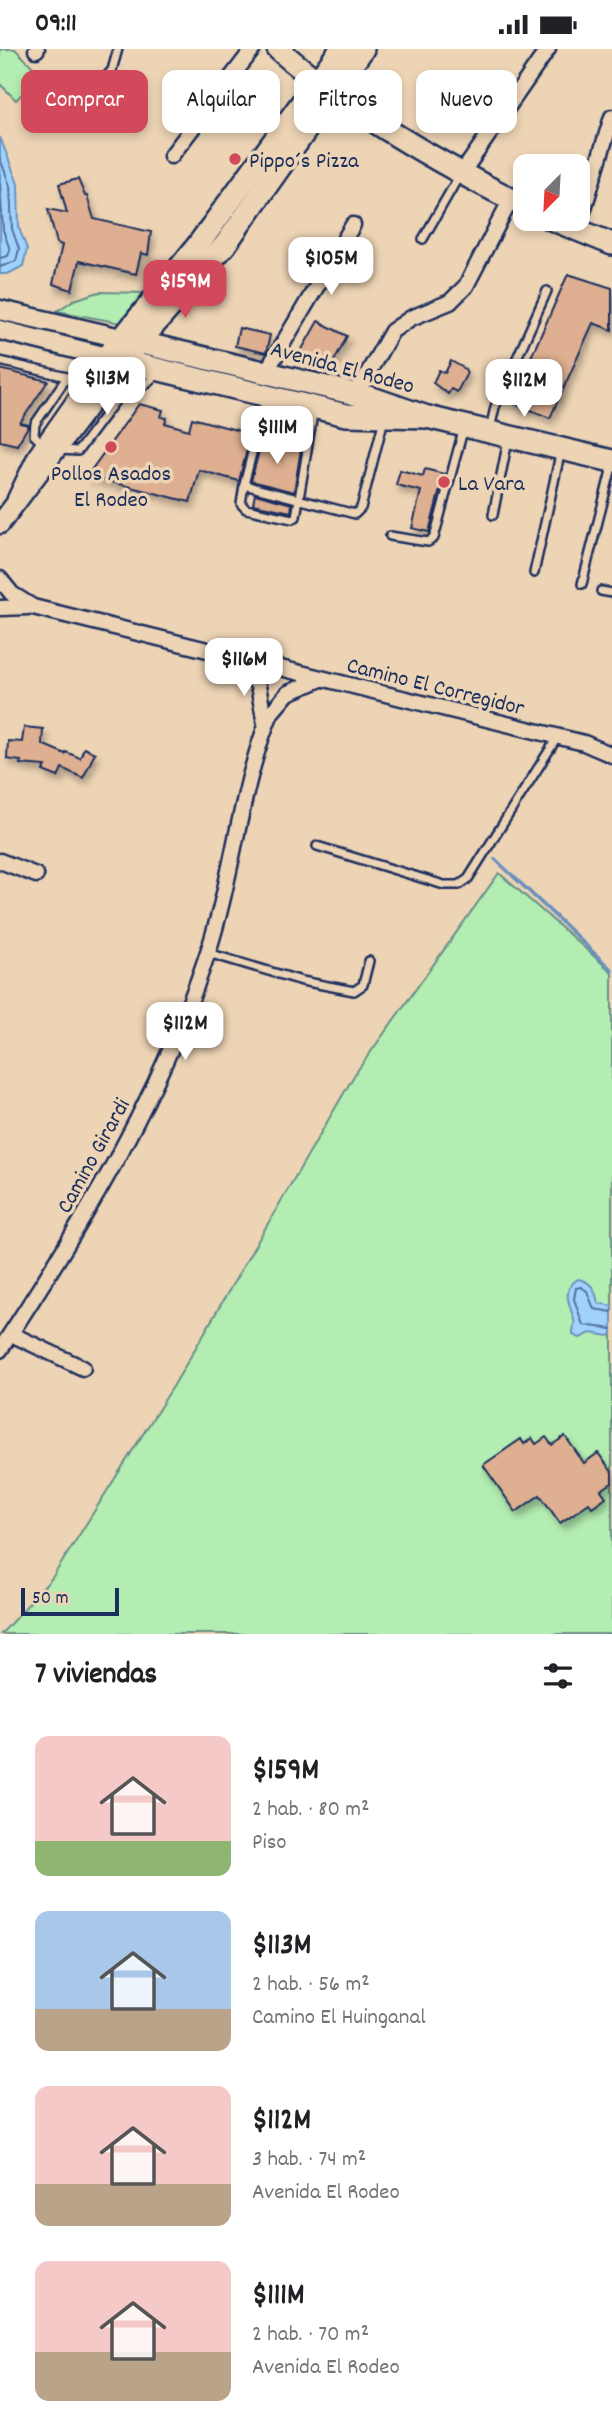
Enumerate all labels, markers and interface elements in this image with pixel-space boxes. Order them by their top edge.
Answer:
text: 09:11 [35,6,77,43]
chip: Comprar [21,70,148,133]
chip: Alquilar [162,70,280,133]
chip: Filtros [294,70,402,133]
chip: Nuevo [416,70,517,133]
place label: Pippo´s Pizza [249,146,360,179]
marker: Pippo´s Pizza [227,151,243,167]
north arrow [513,154,590,231]
map controls [513,154,590,231]
pin: $105M [282,237,380,297]
text: $105M [304,243,358,276]
pin: $159M [136,261,234,320]
text: $159M [159,266,211,299]
street label: Avenida El Rodeo [266,334,418,404]
pin: $113M [58,357,156,417]
pin: $112M [475,359,573,419]
text: $113M [84,363,130,396]
text: $112M [501,365,547,398]
pin: $111M [228,407,326,466]
text: $111M [257,412,297,445]
marker: Pollos Asados El Rodeo [103,439,119,455]
place label: Pollos Asados El Rodeo [51,459,171,518]
place label: La Vara [458,469,526,502]
marker: La Vara [436,474,452,490]
pin: $116M [195,639,293,698]
text: $116M [221,644,267,677]
street label: Camino El Corregidor [343,650,528,727]
pin: $112M [136,1003,234,1062]
text: $112M [162,1008,208,1041]
street label: Camino Girardi [50,1093,140,1220]
scale bar [21,1585,119,1617]
text: 50 m [32,1586,69,1613]
text: 7 viviendas [35,1655,157,1698]
icon: filters [539,1657,577,1695]
text: $159M [252,1751,319,1794]
icon: home [91,1764,175,1848]
text: 2 hab. · 80 m² [252,1794,369,1827]
text: Piso [252,1827,287,1860]
text: $113M [252,1926,311,1969]
icon: home [91,1939,175,2023]
text: 2 hab. · 56 m² [252,1969,370,2002]
text: Camino El Huinganal [252,2002,426,2035]
text: $112M [252,2101,311,2144]
icon: home [91,2114,175,2198]
text: 3 hab. · 74 m² [252,2144,366,2177]
text: Avenida El Rodeo [252,2177,400,2210]
text: $111M [252,2276,305,2319]
icon: home [91,2289,175,2373]
text: 2 hab. · 70 m² [252,2319,369,2352]
text: Avenida El Rodeo [252,2352,400,2385]

